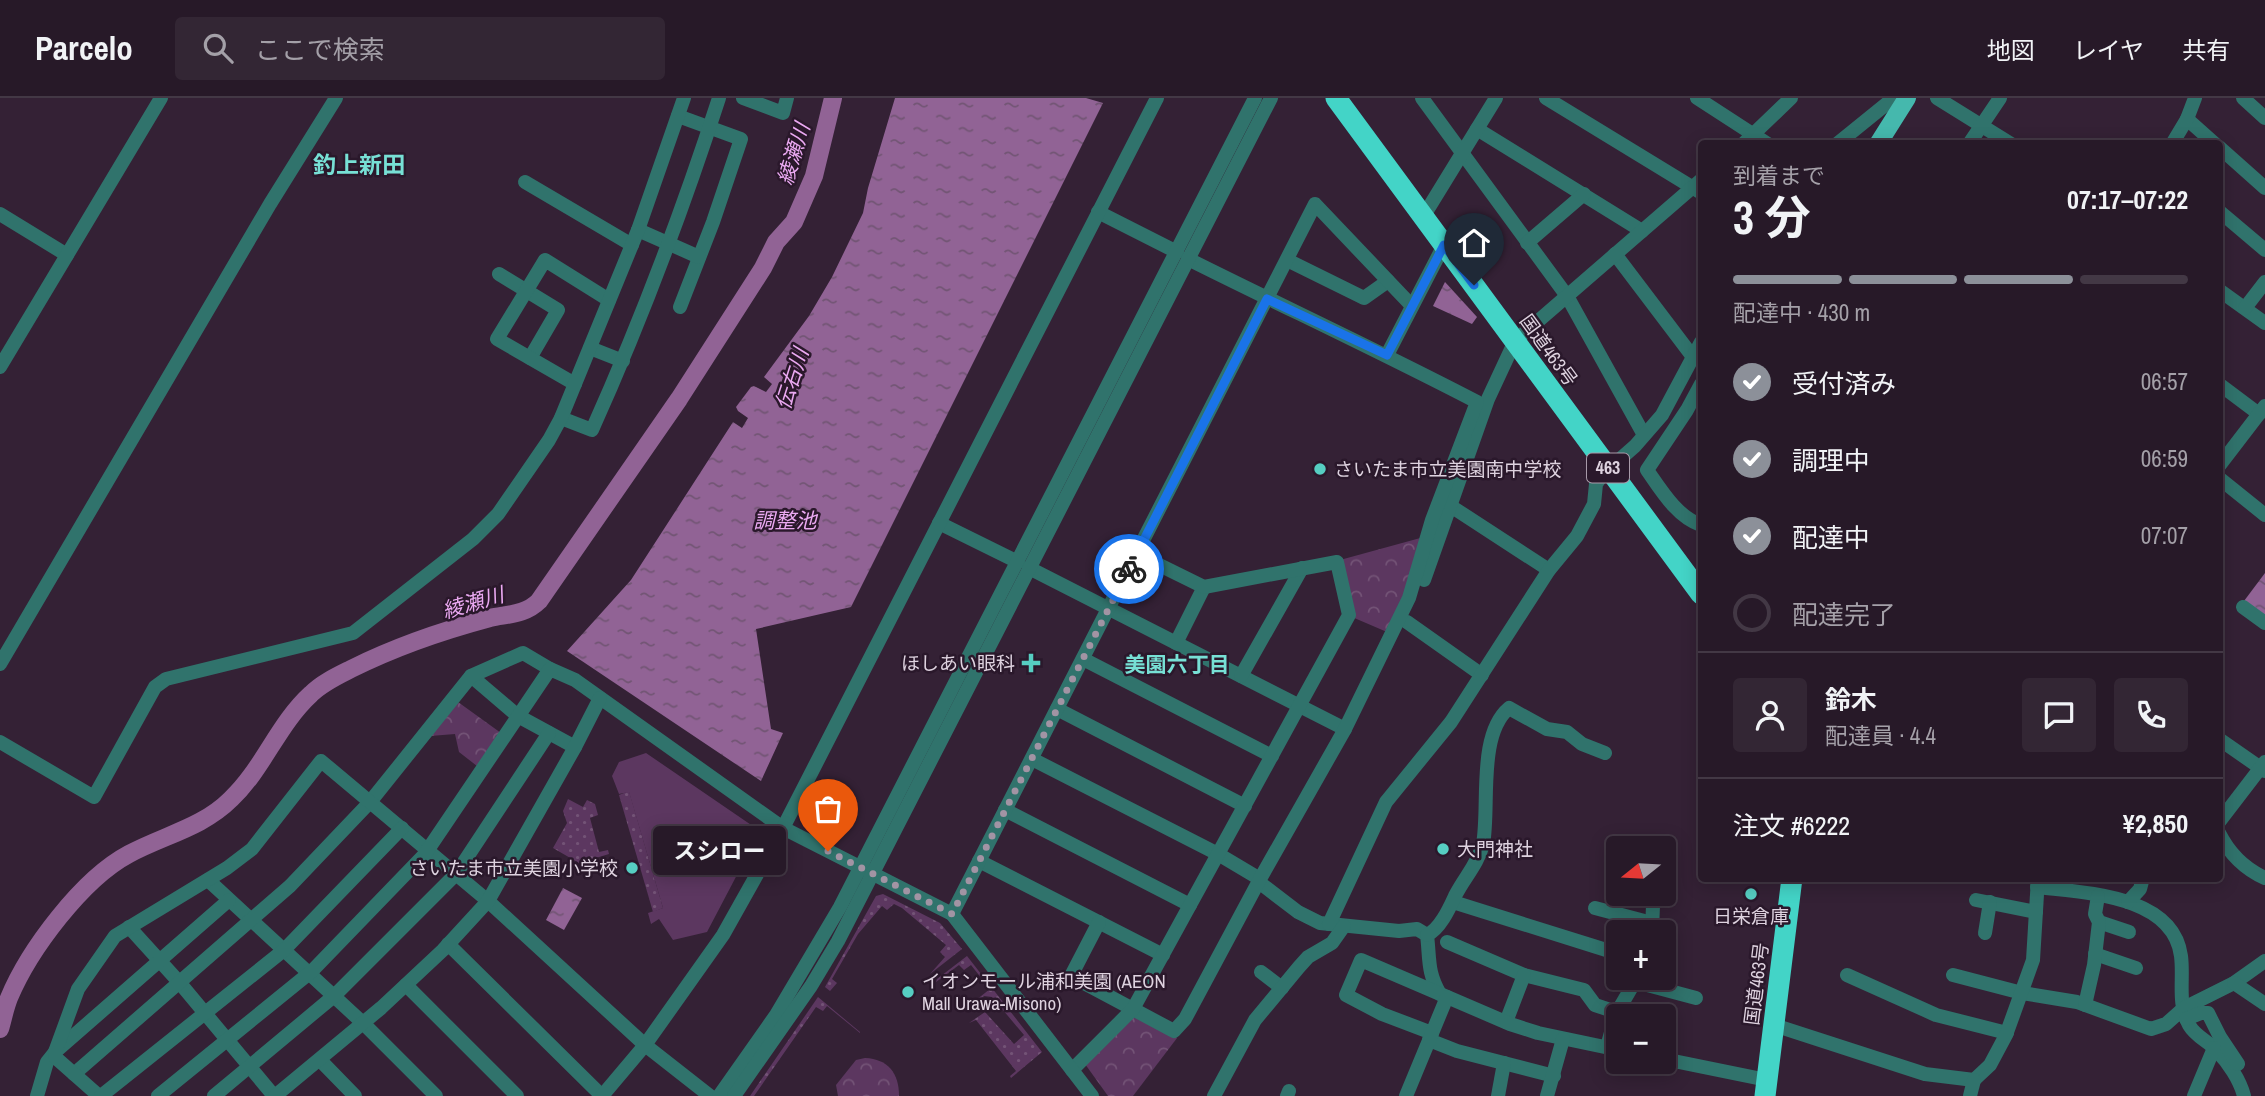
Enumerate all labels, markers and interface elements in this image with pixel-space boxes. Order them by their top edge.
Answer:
search box [175,17,665,80]
text: Parcelo [35,26,133,70]
icon: search [199,29,237,67]
text: ここで検索 [255,32,385,67]
text: 地図 [1987,34,2035,66]
text: レイヤ [2073,34,2144,66]
text: 共有 [2182,34,2230,66]
water label: 綾瀬川 [770,118,817,188]
district label: 釣上新田 [313,149,405,180]
text: 到着まで [1733,160,1825,191]
text: 07:17–07:22 [2067,182,2188,217]
text: 3 分 [1733,186,1810,248]
pin [1444,213,1504,285]
icon: home [1455,224,1493,262]
text: 配達中 · 430 m [1733,297,1870,328]
street label: 国道463号 [1514,309,1584,391]
water label: 伝右川 [768,343,816,413]
icon: check [1733,363,1771,401]
text: 受付済み [1792,366,1896,401]
text: 06:57 [2141,366,2188,397]
icon: check [1733,440,1771,478]
text: 調理中 [1792,443,1870,478]
text: 06:59 [2141,443,2188,474]
road number: 463 [1587,454,1629,482]
place label: さいたま市立美園南中学校 [1334,456,1561,482]
marker: さいたま市立美園南中学校 [1312,461,1328,477]
water label: 調整池 [754,506,818,535]
icon: check [1733,517,1771,555]
text: 配達中 [1792,520,1870,555]
text: 07:07 [2141,520,2188,551]
courier [1094,534,1164,604]
icon: bike [1110,550,1148,588]
water label: 綾瀬川 [439,579,509,625]
text: 配達完了 [1792,597,1896,632]
place label: ほしあい眼科 [901,650,1015,676]
district label: 美園六丁目 [1125,650,1230,679]
marker: ほしあい眼科 [1021,653,1041,673]
button: person [1733,678,1807,752]
button: chat [2022,678,2096,752]
button: phone [2114,678,2188,752]
text: 鈴木 [1825,682,1877,717]
text: 配達員 · 4.4 [1825,720,1936,751]
pin [798,779,858,851]
icon: bag [809,790,847,828]
text: ¥2,850 [2123,806,2188,841]
text: 注文 #6222 [1733,808,1850,843]
callout: スシロー [653,826,786,876]
text: スシロー [674,835,766,866]
place label: 大門神社 [1457,836,1533,862]
north arrow [1606,836,1676,906]
map controls [1606,836,1676,1074]
marker: 大門神社 [1435,841,1451,857]
place label: さいたま市立美園小学校 [410,855,618,881]
marker: さいたま市立美園小学校 [624,860,640,876]
marker: 日栄倉庫 [1743,886,1759,902]
place label: 日栄倉庫 [1713,903,1789,929]
button: + [1606,920,1676,990]
street label: 国道463号 [1738,941,1774,1027]
place label: イオンモール浦和美園 (AEON Mall Urawa-Misono) [922,968,1166,1016]
marker: イオンモール浦和美園 (AEON Mall Urawa-Misono) [900,984,916,1000]
button: − [1606,1004,1676,1074]

